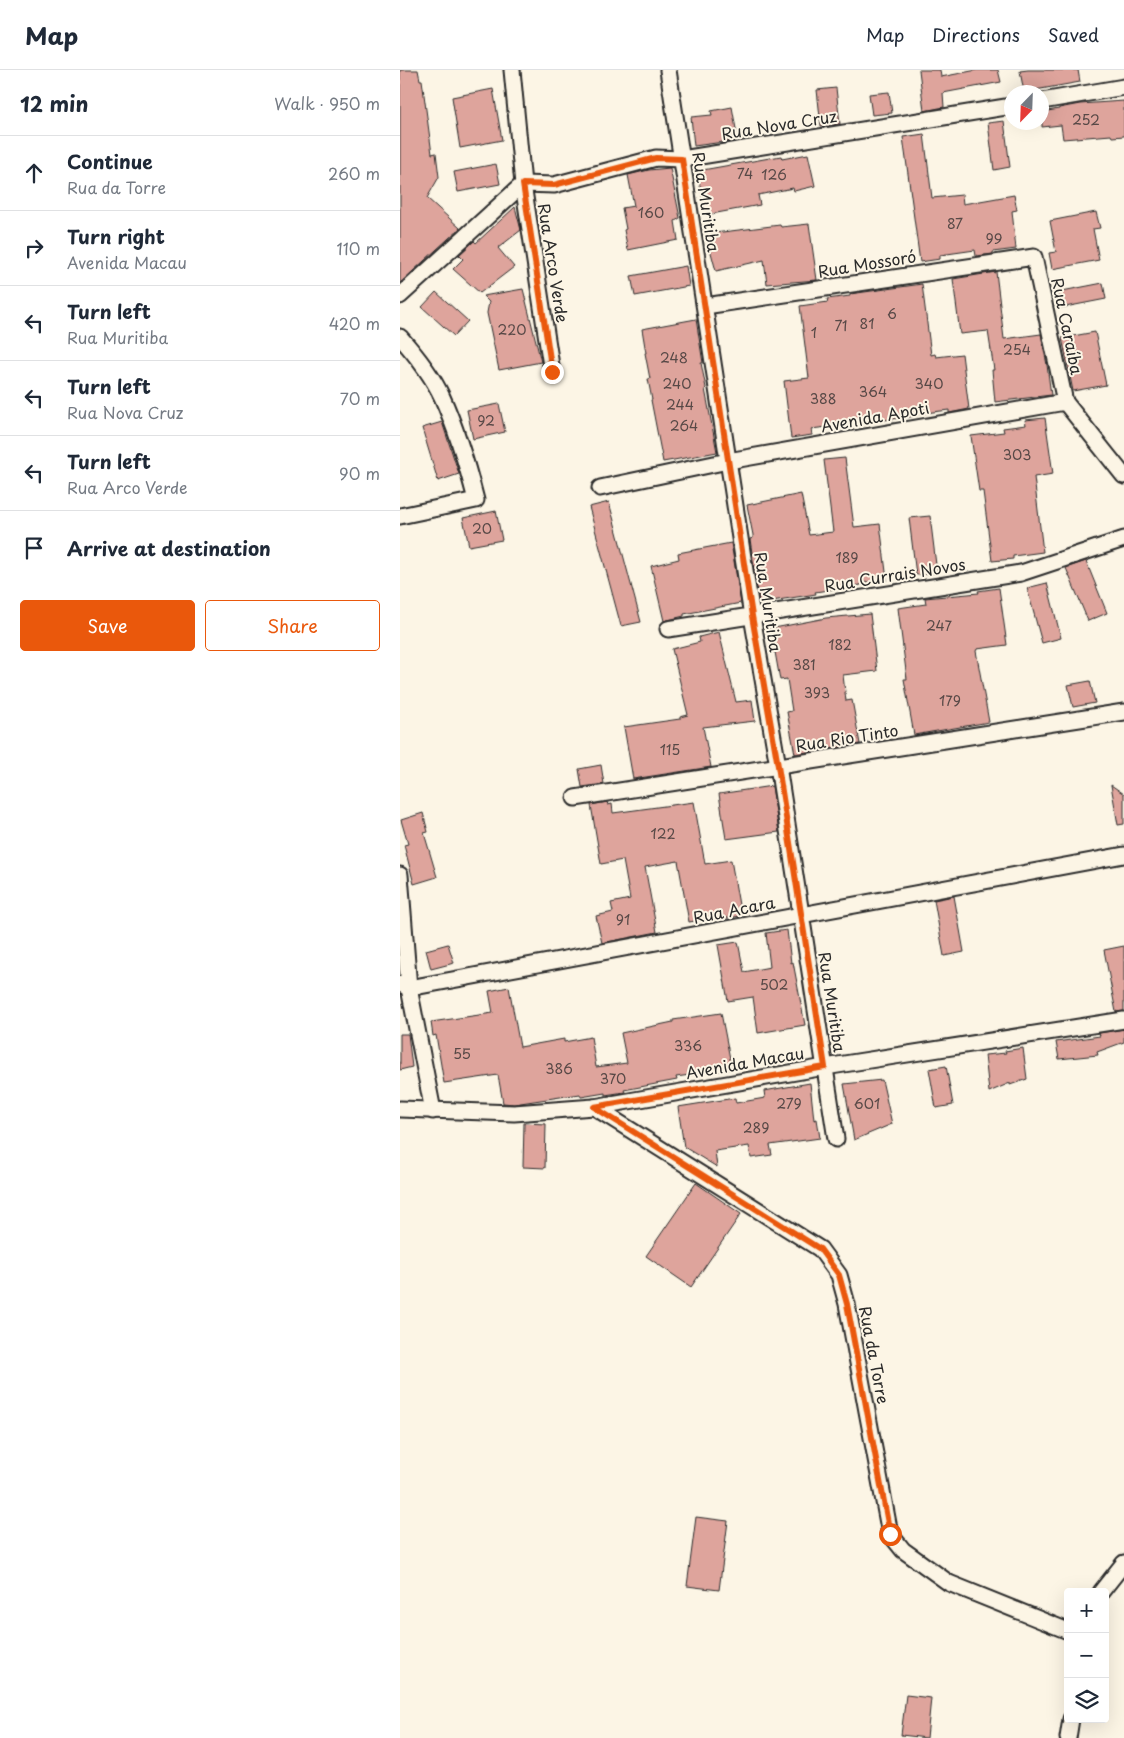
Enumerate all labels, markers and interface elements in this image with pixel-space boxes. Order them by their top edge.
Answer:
text: Map [25,17,78,53]
text: Map [866,21,904,48]
text: Directions [932,21,1020,48]
text: Saved [1048,21,1099,48]
north arrow [1004,85,1049,130]
text: 12 min [20,87,89,119]
text: Walk · 950 m [274,91,380,115]
street label: Rua Nova Cruz [719,103,839,145]
house number: 252 [1072,109,1100,130]
text: Continue [67,147,153,175]
street label: Rua Muritiba [687,150,727,254]
icon: ahead [20,159,48,187]
text: 260 m [328,161,380,185]
house number: 74 [737,163,753,184]
house number: 126 [761,164,787,185]
text: Rua da Torre [67,175,166,199]
street label: Rua Arco Verde [533,201,575,324]
house number: 160 [638,202,664,223]
house number: 87 [947,213,963,234]
text: Turn right [67,222,165,250]
house number: 99 [985,228,1003,249]
icon: right [20,234,48,262]
text: 110 m [337,236,380,260]
street label: Rua Mossoró [816,243,918,283]
text: Avenida Macau [67,250,187,274]
street label: Rua Caraíba [1046,275,1090,377]
text: Turn left [67,297,151,325]
house number: 6 [887,303,897,324]
icon: left [20,309,48,337]
text: 420 m [329,311,380,335]
house number: 81 [860,313,874,334]
house number: 71 [834,315,848,336]
house number: 220 [498,319,526,340]
house number: 1 [811,322,817,343]
text: Rua Muritiba [67,325,168,349]
house number: 254 [1003,339,1031,360]
house number: 248 [660,347,688,368]
route end [541,361,564,384]
text: Turn left [67,372,151,400]
house number: 240 [662,373,692,394]
house number: 340 [915,373,943,394]
house number: 364 [859,381,887,402]
icon: left [20,384,48,412]
text: 70 m [340,386,380,410]
house number: 388 [810,388,836,409]
house number: 244 [666,394,694,415]
street label: Avenida Apoti [819,395,931,437]
text: Rua Nova Cruz [67,400,183,424]
house number: 92 [477,410,495,431]
house number: 264 [670,415,698,436]
house number: 303 [1003,444,1031,465]
text: Turn left [67,447,151,475]
icon: left [20,459,48,487]
text: 90 m [339,461,380,485]
text: Rua Arco Verde [67,475,187,499]
house number: 20 [472,518,492,539]
icon: arrive [20,534,48,562]
text: Arrive at destination [67,534,271,562]
house number: 189 [835,547,859,568]
street label: Rua Muritiba [749,550,789,654]
street label: Rua Currais Novos [823,551,967,597]
button: Save [20,600,195,651]
button: Share [205,600,380,651]
house number: 247 [926,615,953,636]
house number: 182 [828,634,852,655]
house number: 381 [792,654,816,675]
house number: 393 [804,682,830,703]
house number: 179 [939,690,961,711]
street label: Rua Rio Tinto [794,717,900,757]
house number: 115 [660,739,680,760]
house number: 122 [650,823,676,844]
street label: Rua Acara [691,889,777,929]
house number: 91 [616,909,630,930]
street label: Rua Muritiba [813,950,853,1054]
house number: 502 [760,974,788,995]
house number: 336 [674,1035,702,1056]
street label: Avenida Macau [684,1040,806,1084]
house number: 55 [453,1043,471,1064]
house number: 386 [545,1058,573,1079]
house number: 370 [600,1068,626,1089]
house number: 279 [776,1093,802,1114]
house number: 601 [854,1093,880,1114]
house number: 289 [743,1117,769,1138]
street label: Rua da Torre [854,1304,896,1406]
route start [879,1523,902,1546]
map controls [1064,1588,1109,1723]
button: + [1064,1588,1109,1633]
button: − [1064,1633,1109,1678]
button: layers [1064,1678,1109,1723]

